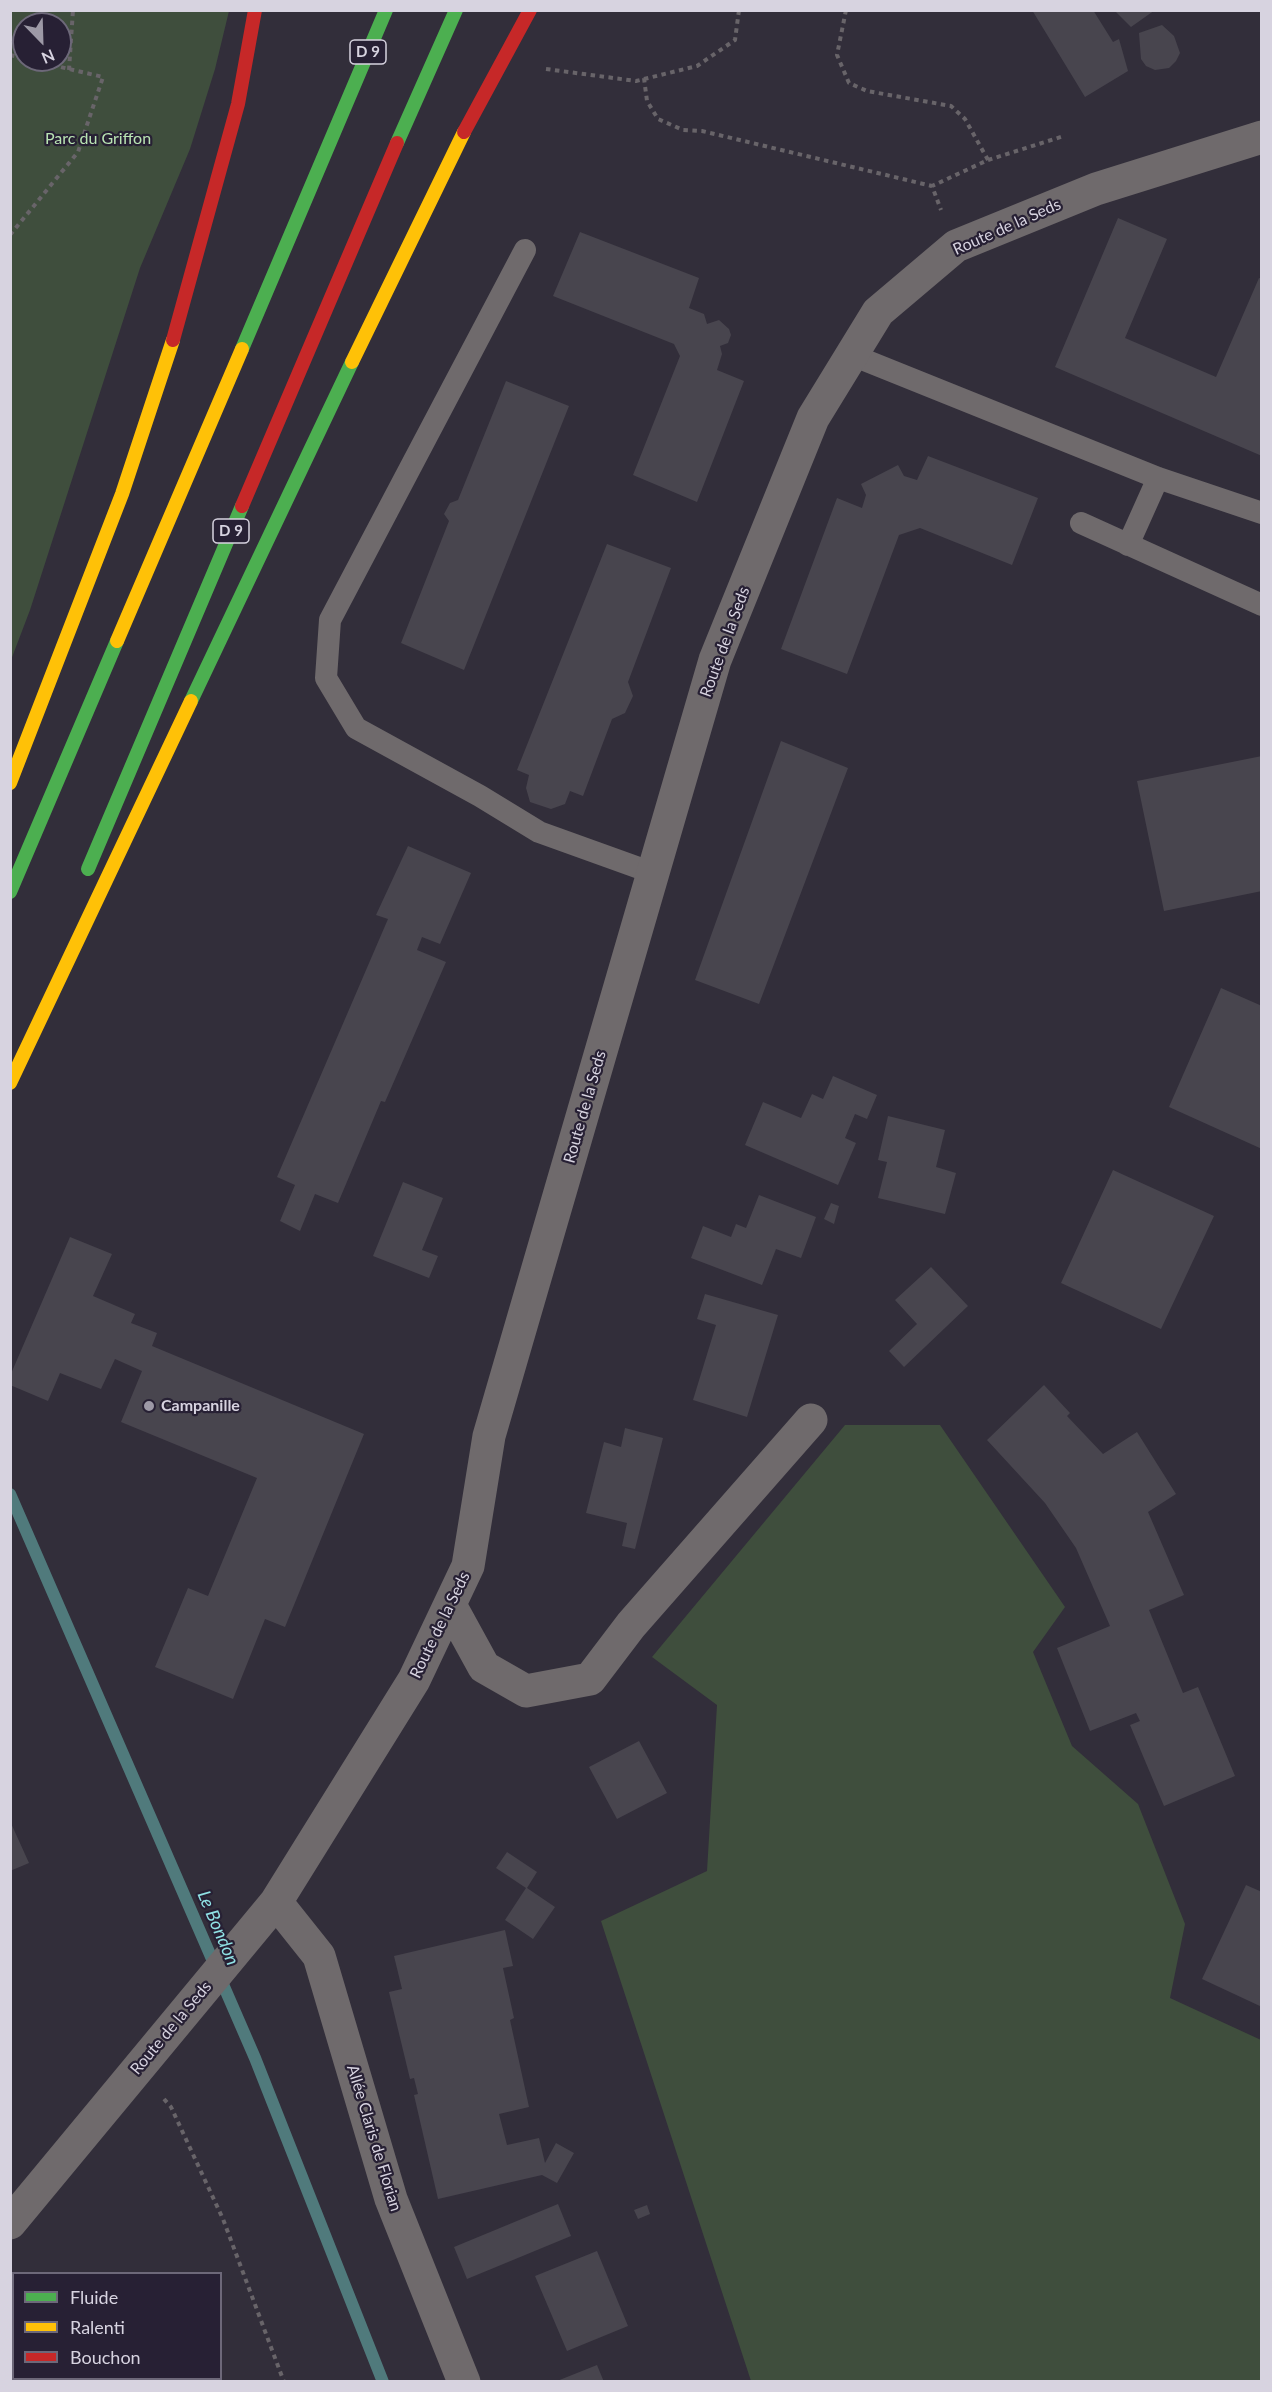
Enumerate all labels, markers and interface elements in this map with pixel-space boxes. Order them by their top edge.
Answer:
north arrow [12,12,72,72]
road number: D 9 [350,40,386,64]
text: N [39,46,58,68]
park label: Parc du Griffon [45,129,151,149]
street label: Route de la Seds [950,195,1064,259]
road number: D 9 [213,519,249,543]
street label: Route de la Seds [696,584,754,700]
street label: Route de la Seds [560,1049,610,1165]
place label: Campanille [161,1396,240,1416]
marker: Campanille [142,1399,156,1413]
street label: Route de la Seds [406,1569,474,1681]
water label: Le Bondon [193,1888,243,1968]
street label: Route de la Seds [126,1977,216,2079]
street label: Allée Claris de Florian [343,2062,405,2214]
legend [12,2272,222,2380]
text: Fluide [70,2286,118,2308]
text: Ralenti [70,2316,125,2338]
text: Bouchon [70,2346,141,2368]

